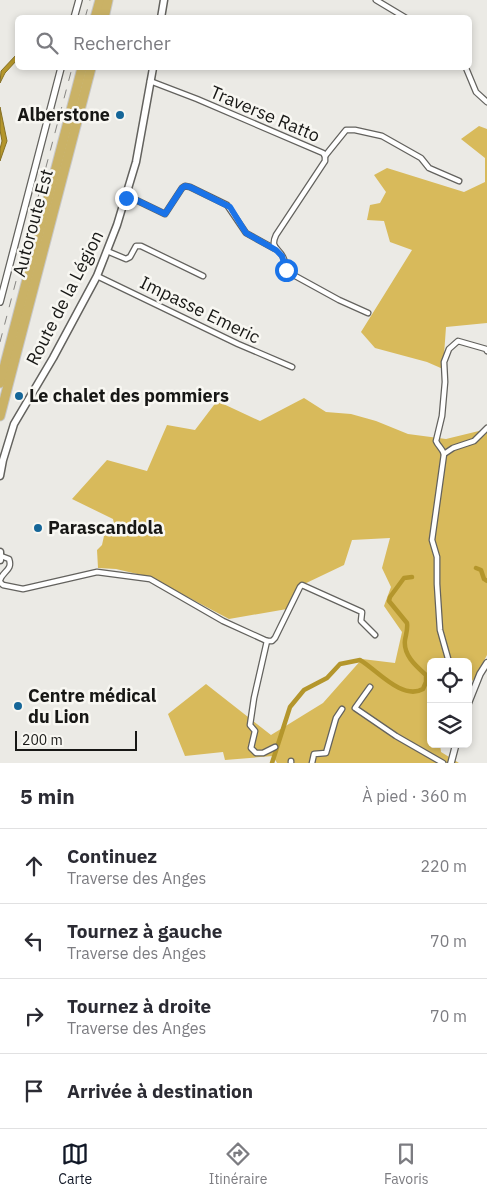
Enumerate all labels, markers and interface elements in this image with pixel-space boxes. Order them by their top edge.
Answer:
search box [15,15,472,70]
icon: search [33,29,61,57]
text: Rechercher [73,31,171,55]
street label: Traverse Ratto [207,80,324,147]
place label: Alberstone [17,103,110,126]
marker: Alberstone [114,109,126,121]
street label: Autoroute Est [7,166,58,279]
route end [115,187,138,210]
street label: Route de la Légion [21,226,108,369]
route start [275,259,298,282]
street label: Impasse Emeric [136,271,264,349]
place label: Le chalet des pommiers [29,384,229,407]
marker: Le chalet des pommiers [13,390,25,402]
place label: Parascandola [48,516,163,539]
marker: Parascandola [32,522,44,534]
map controls [427,658,472,748]
button: locate [427,658,472,703]
place label: Centre médical du Lion [28,684,157,728]
marker: Centre médical du Lion [12,700,24,712]
button: layers [427,703,472,748]
scale bar [15,728,138,751]
text: 200 m [22,731,63,749]
text: 5 min [20,782,75,810]
text: À pied · 360 m [362,786,467,806]
text: Continuez [67,844,157,868]
icon: ahead [20,852,48,880]
text: 220 m [420,856,467,876]
text: Traverse des Anges [67,868,206,888]
text: Tournez à gauche [67,919,223,943]
icon: left [20,927,48,955]
text: 70 m [430,931,467,951]
text: Traverse des Anges [67,943,206,963]
text: Tournez à droite [67,994,211,1018]
icon: right [20,1002,48,1030]
text: 70 m [430,1006,467,1026]
text: Traverse des Anges [67,1018,206,1038]
icon: arrive [20,1077,48,1105]
text: Arrivée à destination [67,1079,253,1103]
tab: Carte [58,1140,92,1188]
tab: Itinéraire [209,1140,267,1188]
tab: Favoris [384,1140,429,1188]

